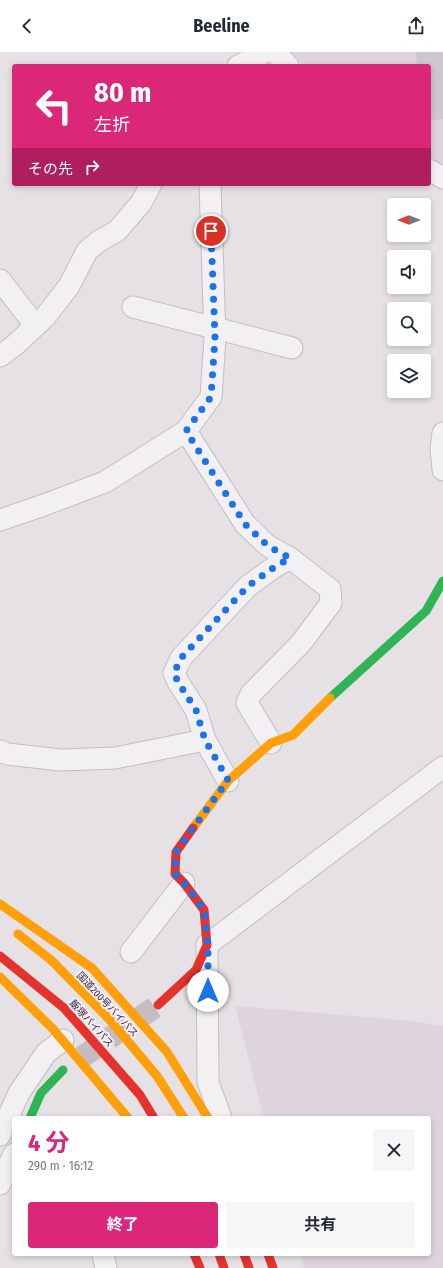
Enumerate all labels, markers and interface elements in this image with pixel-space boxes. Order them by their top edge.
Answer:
icon: back [16,15,38,37]
text: Beeline [193,15,250,37]
icon: share [405,15,427,37]
text: 80 m [94,76,151,109]
icon: left [28,80,80,132]
text: 左折 [94,114,130,136]
icon: right [81,156,103,178]
text: その先 [28,160,73,178]
north arrow [387,198,431,242]
map controls [387,198,431,398]
pin [194,214,228,248]
icon: arrive [200,220,222,242]
button: sound [387,250,431,294]
button: search [387,302,431,346]
button: layers [387,354,431,398]
street label: 国道200号バイパス [74,970,141,1040]
position arrow [187,970,229,1012]
street label: 飯塚バイパス [67,997,116,1050]
text: 4 分 [28,1129,69,1157]
button: close [373,1129,415,1171]
text: 290 m · 16:12 [28,1158,93,1173]
button: 終了 [28,1202,218,1248]
button: 共有 [226,1202,415,1248]

